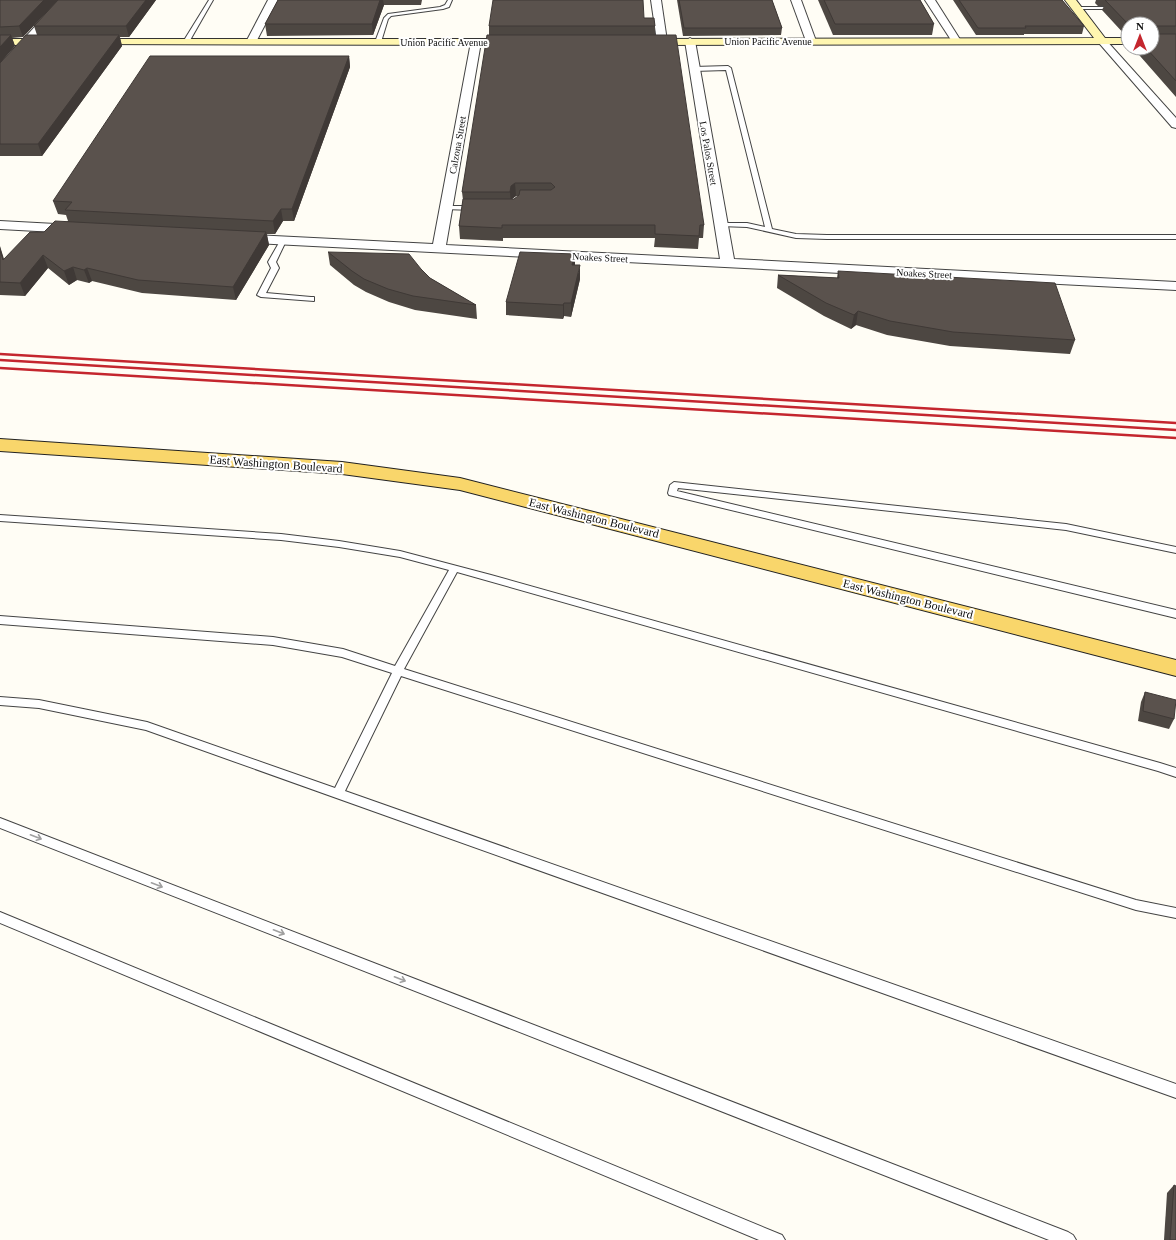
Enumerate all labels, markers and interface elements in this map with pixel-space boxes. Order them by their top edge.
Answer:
north arrow [1120,16,1160,56]
text: N [1136,20,1144,32]
street label: Union Pacific Avenue [724,36,812,47]
street label: Union Pacific Avenue [400,37,488,48]
street label: Calzona Street [447,115,468,175]
street label: Los Palos Street [697,120,720,186]
street label: Noakes Street [572,251,628,264]
street label: Noakes Street [896,267,952,280]
street label: East Washington Boulevard [209,452,343,476]
street label: East Washington Boulevard [528,495,660,541]
street label: East Washington Boulevard [842,576,974,622]
one-way arrow [30,834,42,842]
one-way arrow [151,881,163,889]
one-way arrow [272,929,284,936]
one-way arrow [393,976,405,984]

